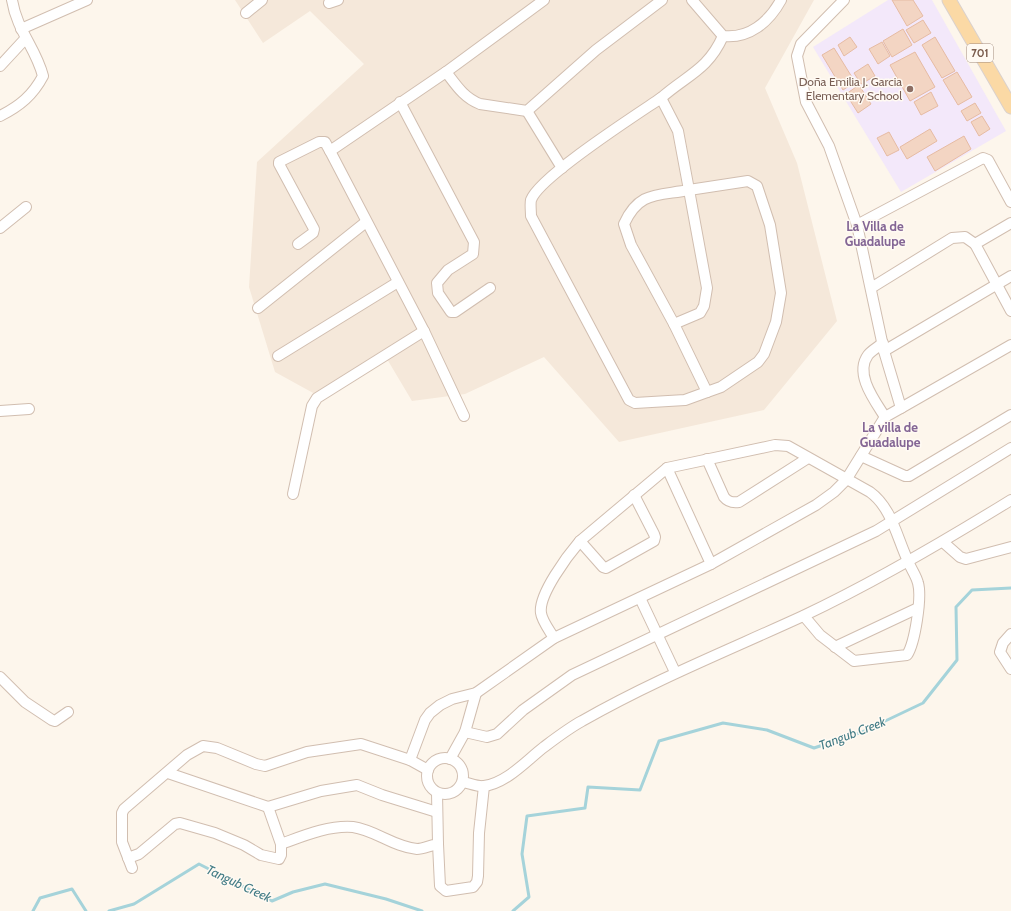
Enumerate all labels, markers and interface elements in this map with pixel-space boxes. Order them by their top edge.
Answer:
road number: 701 [967,44,993,62]
place label: Doña Emilia J. Garcia Elementary School [799,74,902,103]
marker: Doña Emilia J. Garcia Elementary School [905,84,915,94]
district label: La Villa de Guadalupe [845,218,906,249]
district label: La villa de Guadalupe [860,419,921,450]
water label: Tangub Creek [816,713,888,753]
water label: Tangub Creek [204,861,274,905]

